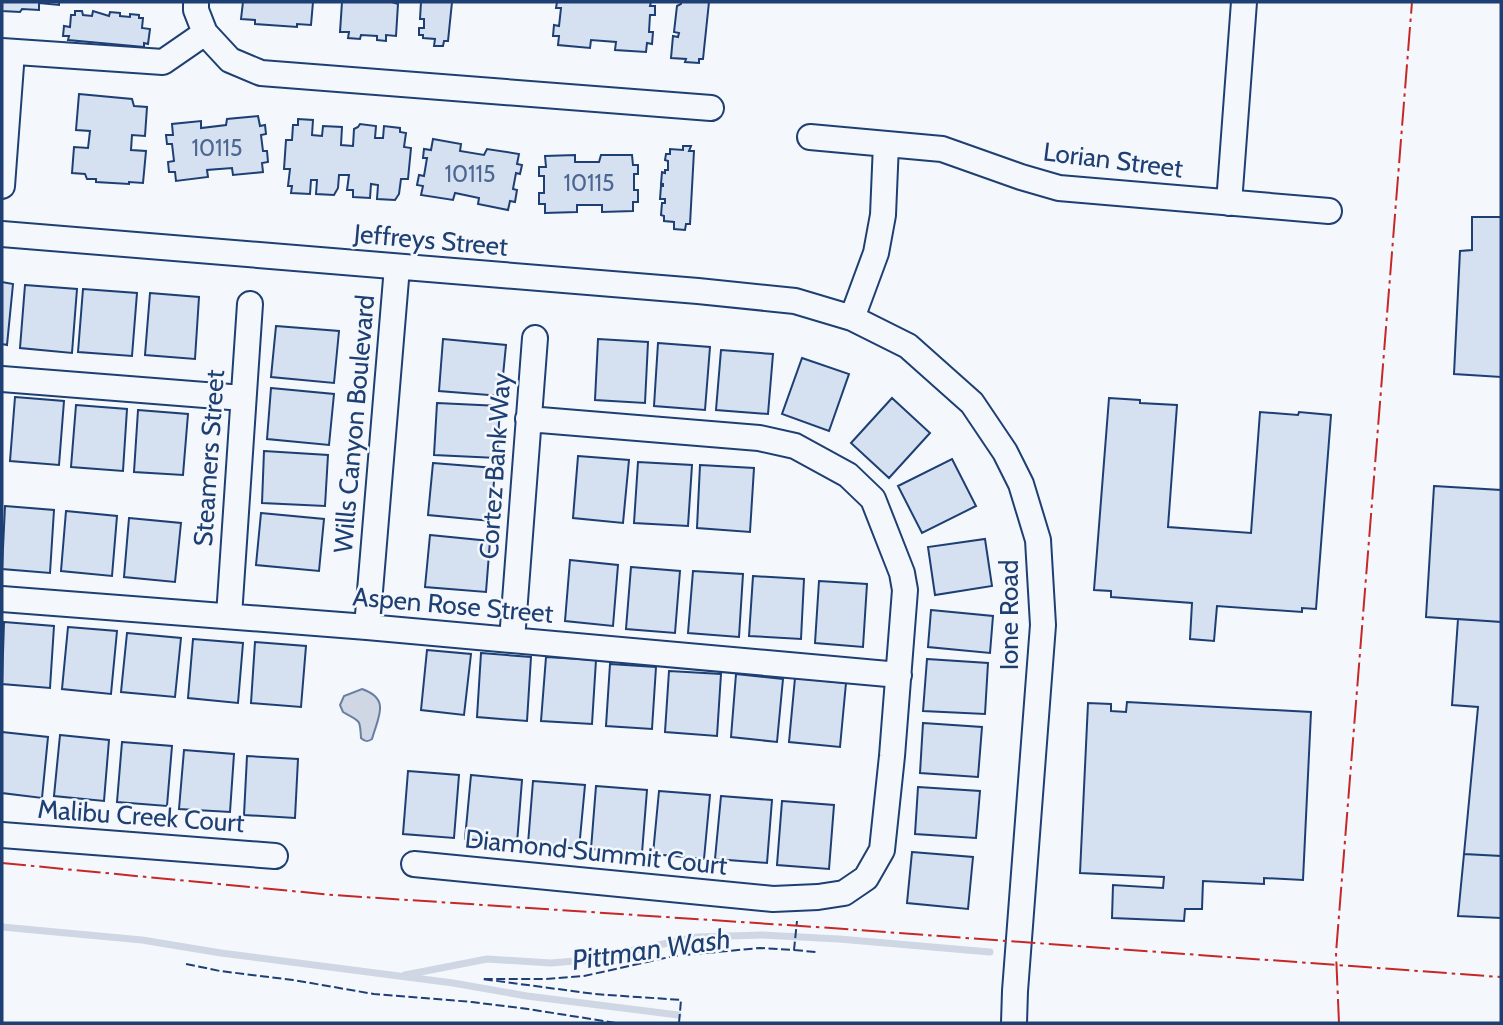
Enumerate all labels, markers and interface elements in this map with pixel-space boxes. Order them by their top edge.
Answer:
house number: 10115 [192,134,243,162]
street label: Lorian Street [1041,136,1185,184]
house number: 10115 [445,160,496,188]
house number: 10115 [564,169,615,197]
street label: Jeffreys Street [352,217,509,263]
street label: Wills Canyon Boulevard [327,294,381,554]
street label: Steamers Street [187,368,231,547]
street label: Cortez Bank Way [473,372,517,560]
street label: Ione Road [993,560,1025,670]
street label: Aspen Rose Street [351,580,555,630]
street label: Malibu Creek Court [36,793,246,839]
street label: Diamond Summit Court [463,822,729,882]
water label: Pittman Wash [570,921,732,977]

